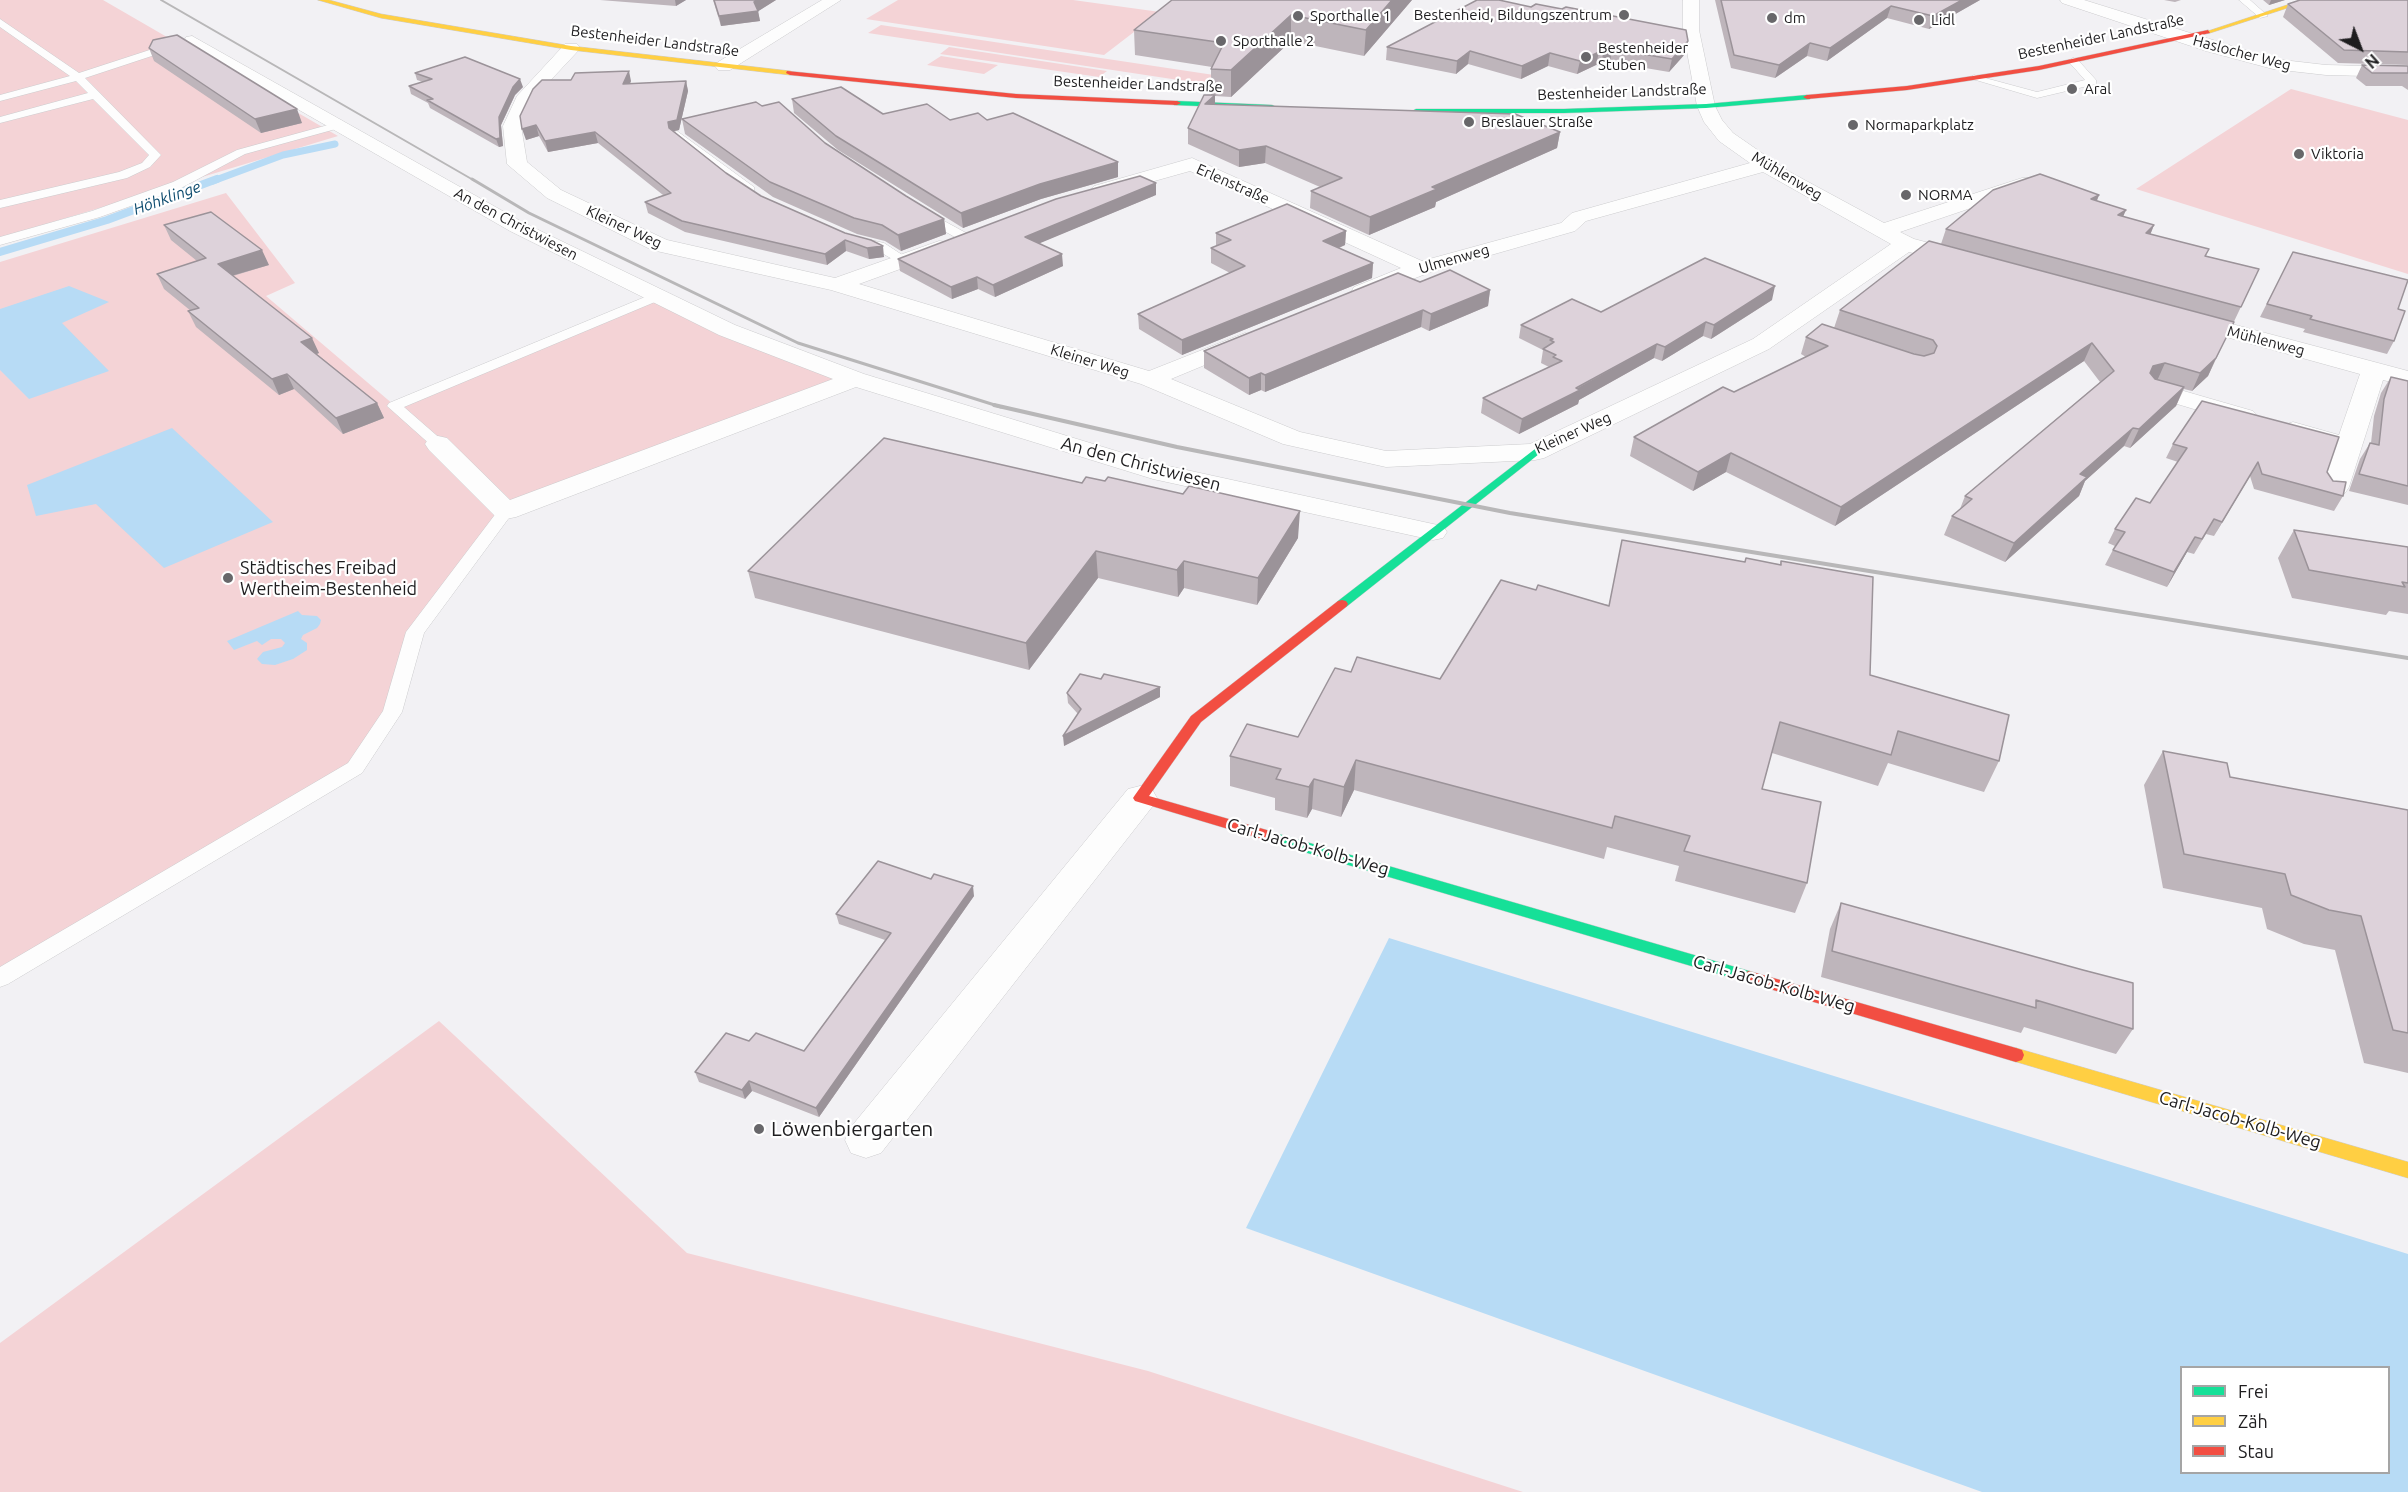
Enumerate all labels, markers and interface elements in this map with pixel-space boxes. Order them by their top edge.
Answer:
place label: Bestenheid, Bildungszentrum [1414,6,1612,24]
place label: Sporthalle 1 [1310,7,1391,25]
marker: Bestenheid, Bildungszentrum [1617,8,1631,22]
marker: Sporthalle 1 [1291,9,1305,23]
place label: dm [1784,9,1806,27]
marker: dm [1765,11,1779,25]
place label: Lidl [1931,11,1955,29]
street label: Bestenheider Landstraße [2016,11,2186,63]
marker: Lidl [1912,13,1926,27]
north arrow [2330,18,2390,78]
street label: Bestenheider Landstraße [570,22,740,60]
street label: Haslocher Weg [2191,31,2293,75]
place label: Sporthalle 2 [1233,32,1314,50]
marker: Sporthalle 2 [1214,34,1228,48]
place label: Bestenheider Stuben [1598,39,1688,74]
marker: Bestenheider Stuben [1579,50,1593,64]
text: N [2362,51,2383,72]
street label: Bestenheider Landstraße [1053,72,1223,96]
street label: Bestenheider Landstraße [1537,80,1707,104]
place label: Aral [2084,80,2111,98]
marker: Aral [2065,82,2079,96]
place label: Breslauer Straße [1481,113,1593,131]
marker: Breslauer Straße [1462,115,1476,129]
place label: Normaparkplatz [1865,116,1974,134]
marker: Normaparkplatz [1846,118,1860,132]
place label: Viktoria [2311,145,2364,163]
marker: Viktoria [2292,147,2306,161]
street label: Mühlenweg [1748,148,1826,204]
street label: Erlenstraße [1194,160,1272,208]
water label: Höhklinge [131,177,203,219]
street label: An den Christwiesen [451,184,581,264]
place label: NORMA [1918,186,1972,204]
marker: NORMA [1899,188,1913,202]
street label: Kleiner Weg [583,202,665,252]
street label: Ulmenweg [1417,240,1491,278]
street label: Mühlenweg [2225,322,2307,360]
street label: Kleiner Weg [1048,340,1132,382]
street label: Kleiner Weg [1532,408,1614,458]
street label: An den Christwiesen [1059,432,1223,496]
place label: Städtisches Freibad Wertheim-Bestenheid [240,557,417,600]
marker: Städtisches Freibad Wertheim-Bestenheid [221,571,235,585]
street label: Carl-Jacob-Kolb-Weg [1224,813,1392,881]
street label: Carl-Jacob-Kolb-Weg [1690,950,1858,1018]
street label: Carl-Jacob-Kolb-Weg [2156,1086,2324,1154]
place label: Löwenbiergarten [771,1116,933,1142]
marker: Löwenbiergarten [752,1122,766,1136]
legend [2180,1366,2390,1474]
text: Frei [2238,1381,2268,1401]
text: Zäh [2238,1411,2268,1431]
text: Stau [2238,1441,2274,1461]

